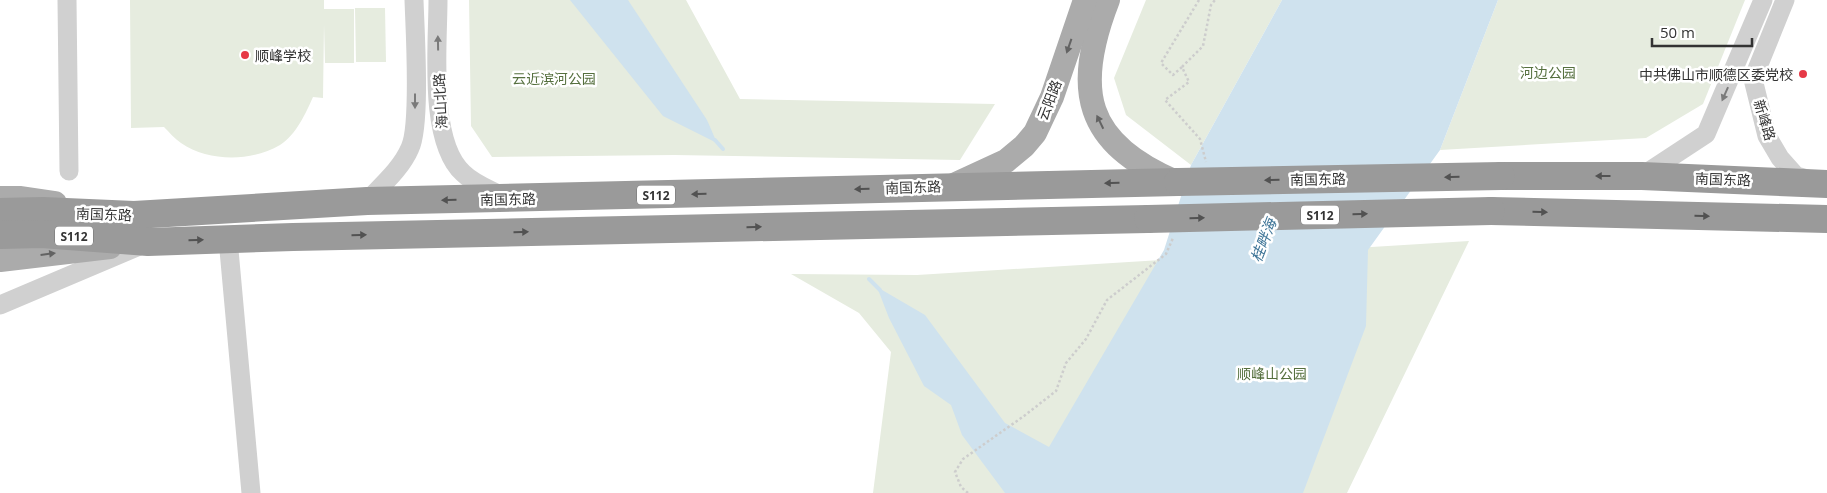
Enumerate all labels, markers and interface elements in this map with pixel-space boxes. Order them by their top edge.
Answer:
scale bar [1652,15,1752,47]
text: 50 m [1660,22,1695,42]
one-way arrow [434,34,442,50]
one-way arrow [1065,39,1073,54]
place label: 顺峰学校 [255,46,311,65]
marker: 顺峰学校 [239,49,251,61]
park label: 河边公园 [1520,63,1576,82]
place label: 中共佛山市顺德区委党校 [1639,65,1793,84]
marker: 中共佛山市顺德区委党校 [1797,68,1809,80]
park label: 云近滨河公园 [512,69,596,88]
street label: 海山北路 [429,73,451,129]
street label: 云阳路 [1033,77,1065,123]
one-way arrow [1720,87,1728,101]
one-way arrow [411,93,419,109]
street label: 新峰路 [1750,97,1780,143]
one-way arrow [1096,115,1104,129]
street label: 南国东路 [1290,169,1346,189]
street label: 南国东路 [1695,169,1751,189]
one-way arrow [1595,172,1611,180]
one-way arrow [1444,173,1460,181]
one-way arrow [1264,176,1280,184]
street label: 南国东路 [885,177,941,197]
one-way arrow [1103,179,1119,187]
one-way arrow [853,185,869,193]
road number: S112 [637,186,675,204]
street label: 南国东路 [480,189,536,209]
one-way arrow [691,190,707,198]
one-way arrow [441,196,457,204]
street label: 南国东路 [76,204,132,224]
road number: S112 [1301,206,1339,224]
one-way arrow [1532,209,1548,217]
one-way arrow [1352,210,1368,218]
one-way arrow [1694,213,1710,221]
one-way arrow [1189,214,1205,222]
water label: 桂畔海 [1246,214,1281,265]
one-way arrow [746,223,762,231]
road number: S112 [55,227,93,246]
one-way arrow [513,228,529,236]
one-way arrow [351,231,367,239]
one-way arrow [189,236,205,244]
one-way arrow [41,250,57,258]
park label: 顺峰山公园 [1237,364,1307,383]

